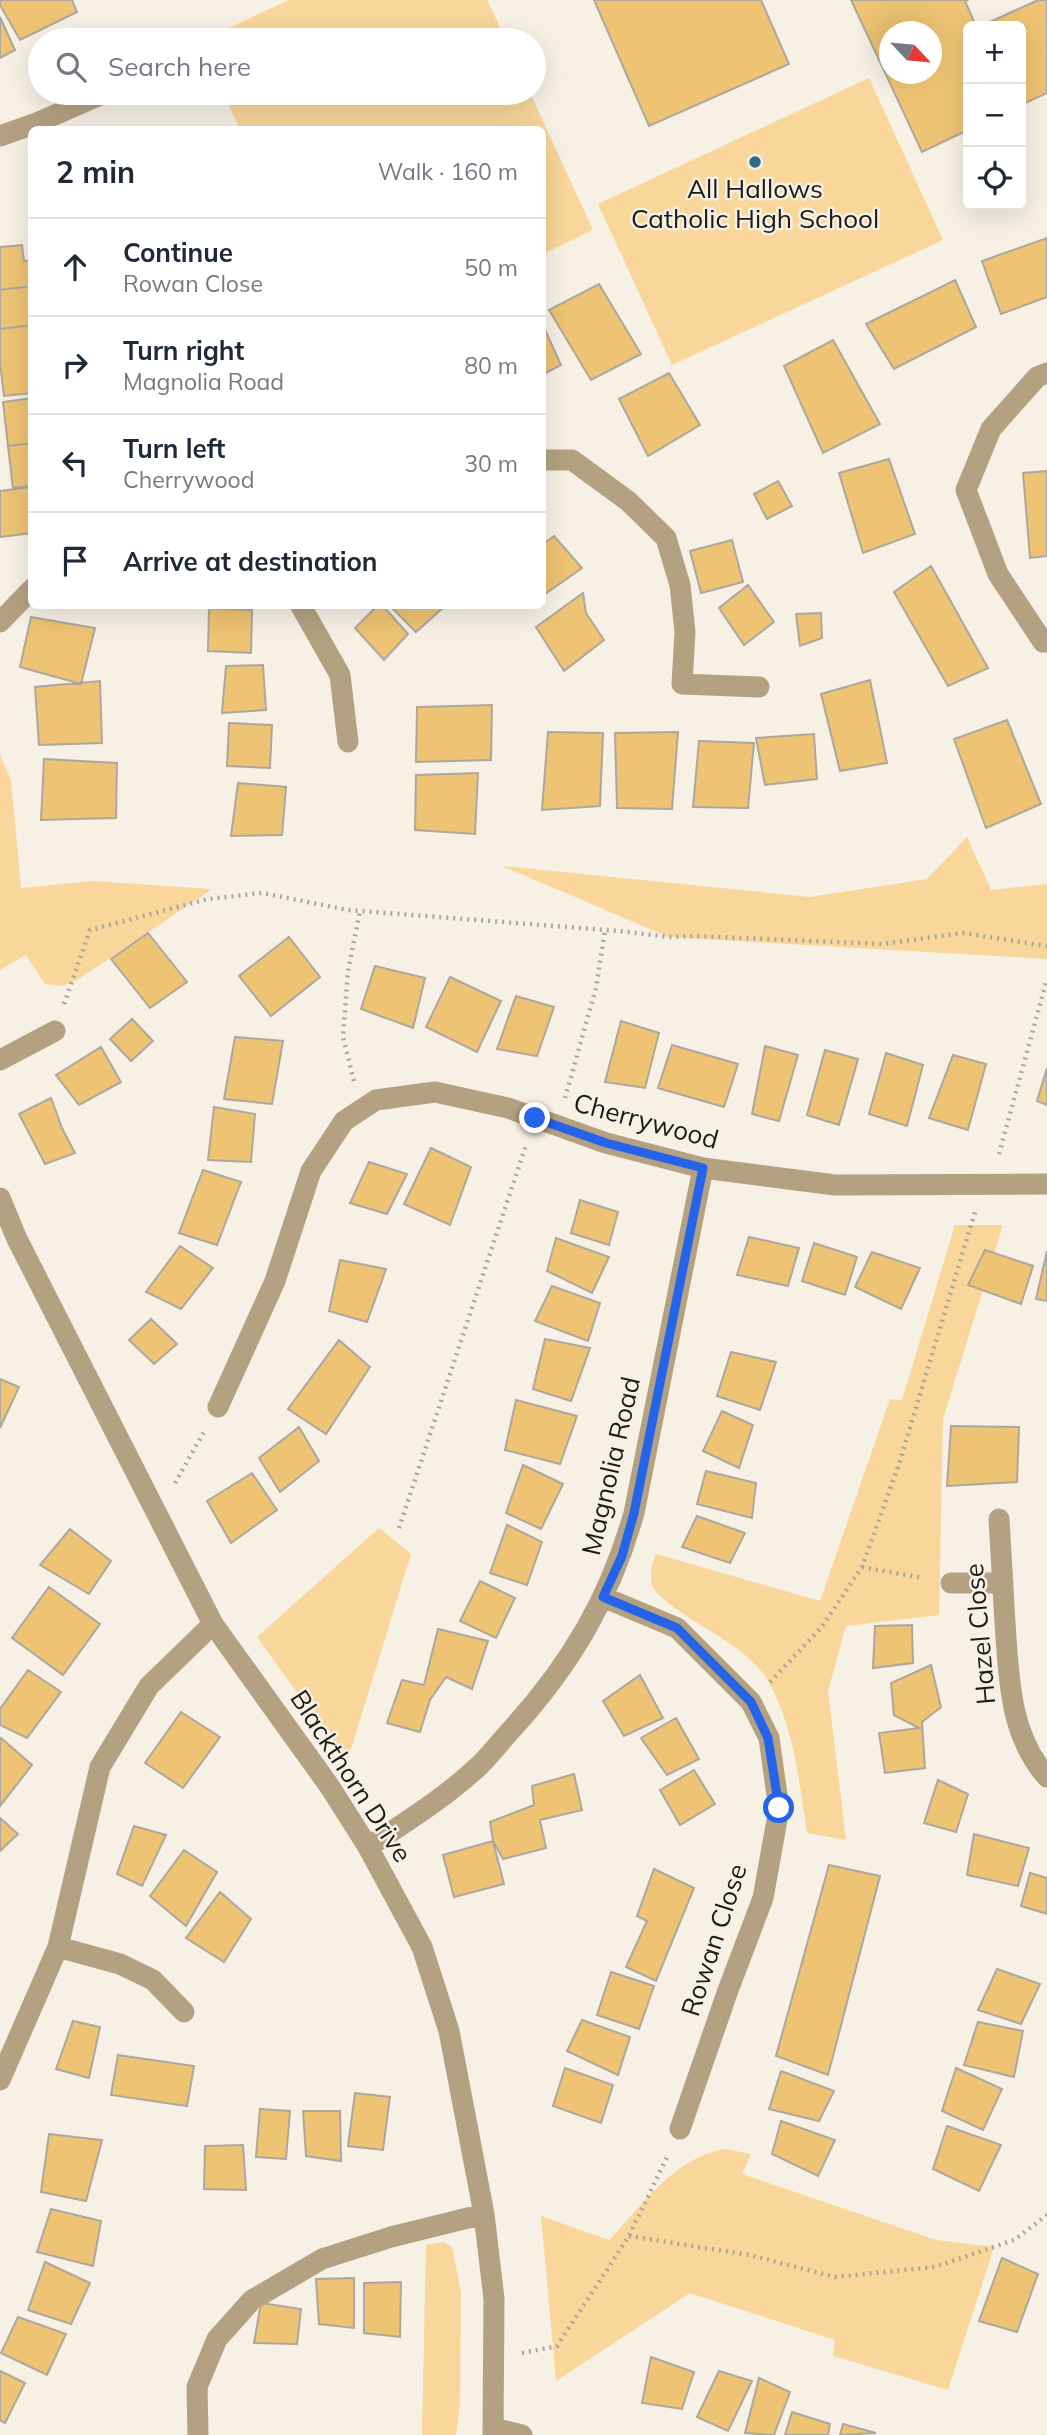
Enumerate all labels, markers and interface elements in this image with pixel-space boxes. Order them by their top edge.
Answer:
north arrow [879,21,942,84]
map controls [963,21,1026,210]
button: + [963,21,1026,84]
search box [28,28,546,105]
icon: search [52,48,90,86]
text: Search here [108,50,251,83]
button: − [963,84,1026,147]
button: locate [963,147,1026,210]
text: 2 min [56,153,135,191]
marker: All Hallows Catholic High School [747,154,763,170]
text: Walk · 160 m [378,157,518,186]
place label: All Hallows Catholic High School [631,172,879,235]
text: Continue [123,236,233,269]
icon: ahead [56,248,94,286]
text: 50 m [464,253,518,282]
text: Rowan Close [123,269,263,298]
text: Turn right [123,334,244,367]
icon: right [56,346,94,384]
text: 80 m [464,351,518,380]
text: Magnolia Road [123,367,284,396]
text: Turn left [123,432,225,465]
icon: left [56,444,94,482]
text: 30 m [464,449,518,478]
text: Cherrywood [123,465,254,494]
icon: arrive [56,542,94,580]
text: Arrive at destination [123,545,378,578]
street label: Cherrywood [570,1085,722,1156]
route end [519,1102,550,1133]
street label: Magnolia Road [574,1373,647,1558]
street label: Hazel Close [957,1562,1002,1706]
street label: Blackthorn Drive [283,1683,419,1868]
route start [763,1792,794,1823]
street label: Rowan Close [673,1860,754,2020]

